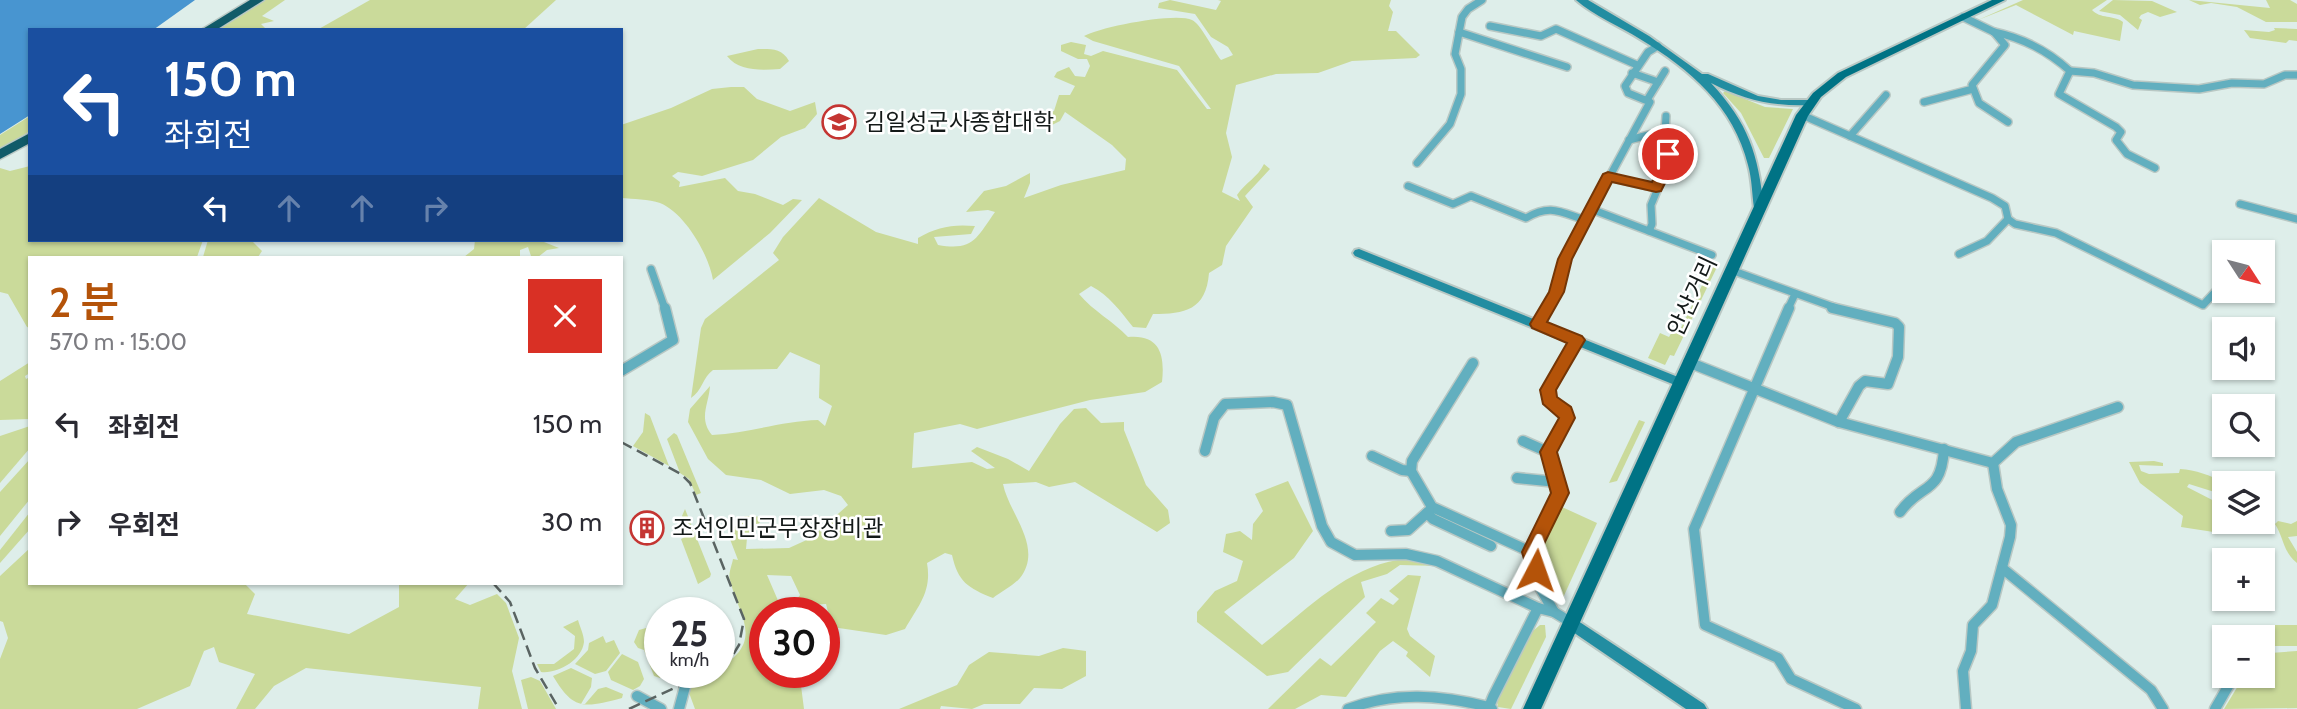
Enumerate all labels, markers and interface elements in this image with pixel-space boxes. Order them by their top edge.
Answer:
text: 150 m [164,49,297,108]
icon: left [49,56,140,147]
school or university icon: 김일성군사종합대학 [820,103,858,141]
place label: 김일성군사종합대학 [864,108,1054,136]
text: 좌회전 [164,115,252,154]
pin [1638,124,1698,184]
icon: arrive [1649,135,1687,173]
icon: left [197,189,235,227]
icon: ahead [270,189,308,227]
icon: ahead [343,189,381,227]
icon: right [416,189,454,227]
north arrow [2212,240,2275,303]
map controls [2212,240,2275,688]
street label: 안산거리 [1661,252,1723,340]
text: 2 분 [49,276,119,328]
button: close [528,279,602,353]
button: sound [2212,317,2275,380]
text: 570 m · 15:00 [49,328,187,356]
button: search [2212,394,2275,457]
icon: left [49,405,87,443]
text: 150 m [533,408,602,440]
text: 좌회전 [108,411,180,443]
button: layers [2212,471,2275,534]
icon: right [49,503,87,541]
text: 30 m [541,506,602,538]
text: 우회전 [108,509,180,541]
building icon: 조선인민군무장장비관 [628,509,666,547]
place label: 조선인민군무장장비관 [672,514,884,542]
position arrow [1499,533,1573,607]
button: + [2212,548,2275,611]
speed limit sign: 30 [749,597,840,688]
text: 25 [671,612,708,655]
button: − [2212,625,2275,688]
text: km/h [670,649,709,671]

